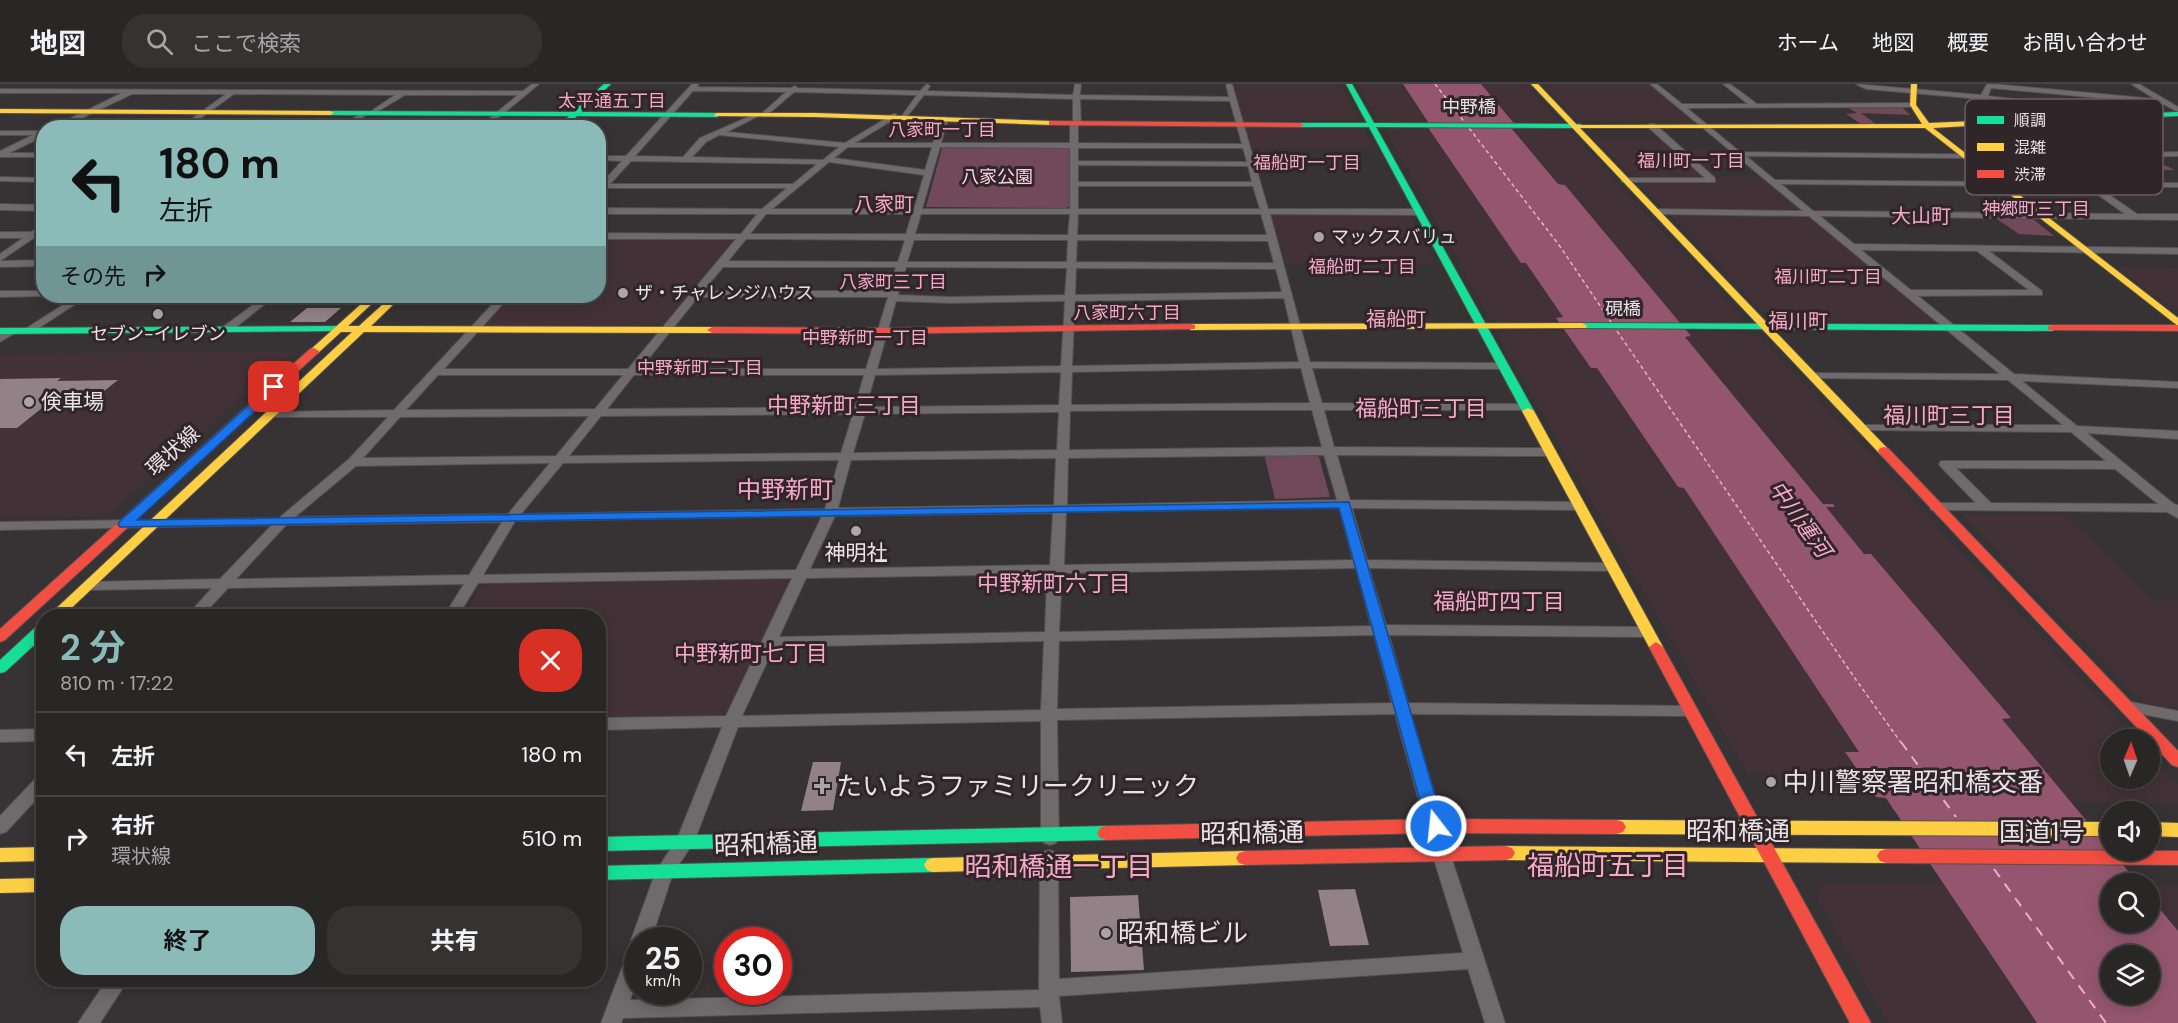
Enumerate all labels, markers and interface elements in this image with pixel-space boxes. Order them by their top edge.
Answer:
search box [122,14,542,68]
text: 地図 [30,25,86,62]
icon: search [143,25,176,58]
text: ここで検索 [191,29,301,58]
text: ホーム [1777,29,1839,57]
text: 地図 [1872,29,1914,57]
text: 概要 [1947,29,1989,57]
text: お問い合わせ [2022,29,2148,57]
district label: 太平通五丁目 [558,89,666,113]
street label: 中野橋 [1442,95,1496,119]
legend [1965,99,2163,195]
text: 順調 [2014,110,2046,131]
district label: 八家町一丁目 [888,118,996,142]
text: 180 m [159,136,280,191]
text: 混雑 [2014,137,2046,158]
icon: left [60,144,138,222]
district label: 福川町一丁目 [1637,149,1745,173]
district label: 福船町一丁目 [1253,151,1361,175]
text: 渋滞 [2014,164,2046,185]
park label: 八家公園 [961,165,1033,189]
district label: 八家町 [854,191,914,217]
text: 左折 [159,193,213,228]
district label: 神郷町三丁目 [1982,197,2090,221]
district label: 大山町 [1891,203,1951,229]
place label: マックスバリュ [1331,225,1456,249]
marker: マックスバリュ [1312,230,1326,244]
district label: 福船町二丁目 [1308,255,1416,279]
icon: right [138,258,171,291]
text: その先 [60,262,126,291]
district label: 福川町二丁目 [1774,265,1882,289]
district label: 八家町三丁目 [839,270,947,294]
place label: ザ・チャレンジハウス [635,281,814,305]
marker: ザ・チャレンジハウス [616,286,630,300]
street label: 硯橋 [1605,297,1641,321]
district label: 八家町六丁目 [1073,301,1181,325]
district label: 福船町 [1366,306,1426,332]
marker: セブン-イレブン [151,307,165,321]
district label: 福川町 [1768,308,1828,334]
place label: セブン-イレブン [90,322,226,346]
district label: 中野新町一丁目 [802,326,928,350]
district label: 中野新町二丁目 [637,356,763,380]
pin [248,361,299,412]
icon: arrive [257,370,290,403]
place label: 倹車場 [41,388,104,416]
district label: 中野新町三丁目 [767,391,921,420]
district label: 福船町三丁目 [1355,394,1487,423]
marker: 倹車場 [22,395,36,409]
district label: 福川町三丁目 [1883,401,2015,430]
street label: 環状線 [140,420,206,482]
district label: 中野新町 [737,474,833,505]
water label: 中川運河 [1762,475,1840,566]
marker: 神明社 [849,524,863,538]
place label: 神明社 [825,539,888,567]
district label: 中野新町六丁目 [977,569,1131,598]
district label: 福船町四丁目 [1433,587,1565,616]
text: 2 分 [60,624,125,671]
button: close [519,629,582,692]
district label: 中野新町七丁目 [674,639,828,668]
text: 810 m · 17:22 [60,670,173,696]
north arrow [2100,729,2160,789]
map controls [2100,729,2160,1005]
icon: left [60,738,93,771]
text: 180 m [521,740,582,769]
text: 左折 [111,742,155,771]
place label: 中川警察署昭和橋交番 [1783,765,2043,799]
place label: たいようファミリークリニック [836,769,1199,803]
marker: 中川警察署昭和橋交番 [1764,775,1778,789]
marker: たいようファミリークリニック [813,777,831,795]
position arrow [1404,794,1468,858]
button: sound [2100,801,2160,861]
text: 右折 [111,811,155,840]
street label: 昭和橋通 [1686,814,1790,848]
street label: 昭和橋通 [1200,815,1304,851]
street label: 国道1号 [1999,815,2085,849]
icon: right [60,822,93,855]
text: 510 m [521,824,582,853]
street label: 昭和橋通 [713,825,819,863]
text: 環状線 [111,843,171,869]
district label: 福船町五丁目 [1527,848,1689,883]
district label: 昭和橋通一丁目 [965,849,1154,884]
button: search [2100,873,2160,933]
button: 終了 [60,906,315,975]
button: 共有 [327,906,582,975]
place label: 昭和橋ビル [1118,916,1248,950]
marker: 昭和橋ビル [1099,926,1113,940]
speed limit sign: 30 [714,927,792,1005]
text: 25 [645,939,681,978]
button: layers [2100,945,2160,1005]
text: km/h [645,971,681,991]

